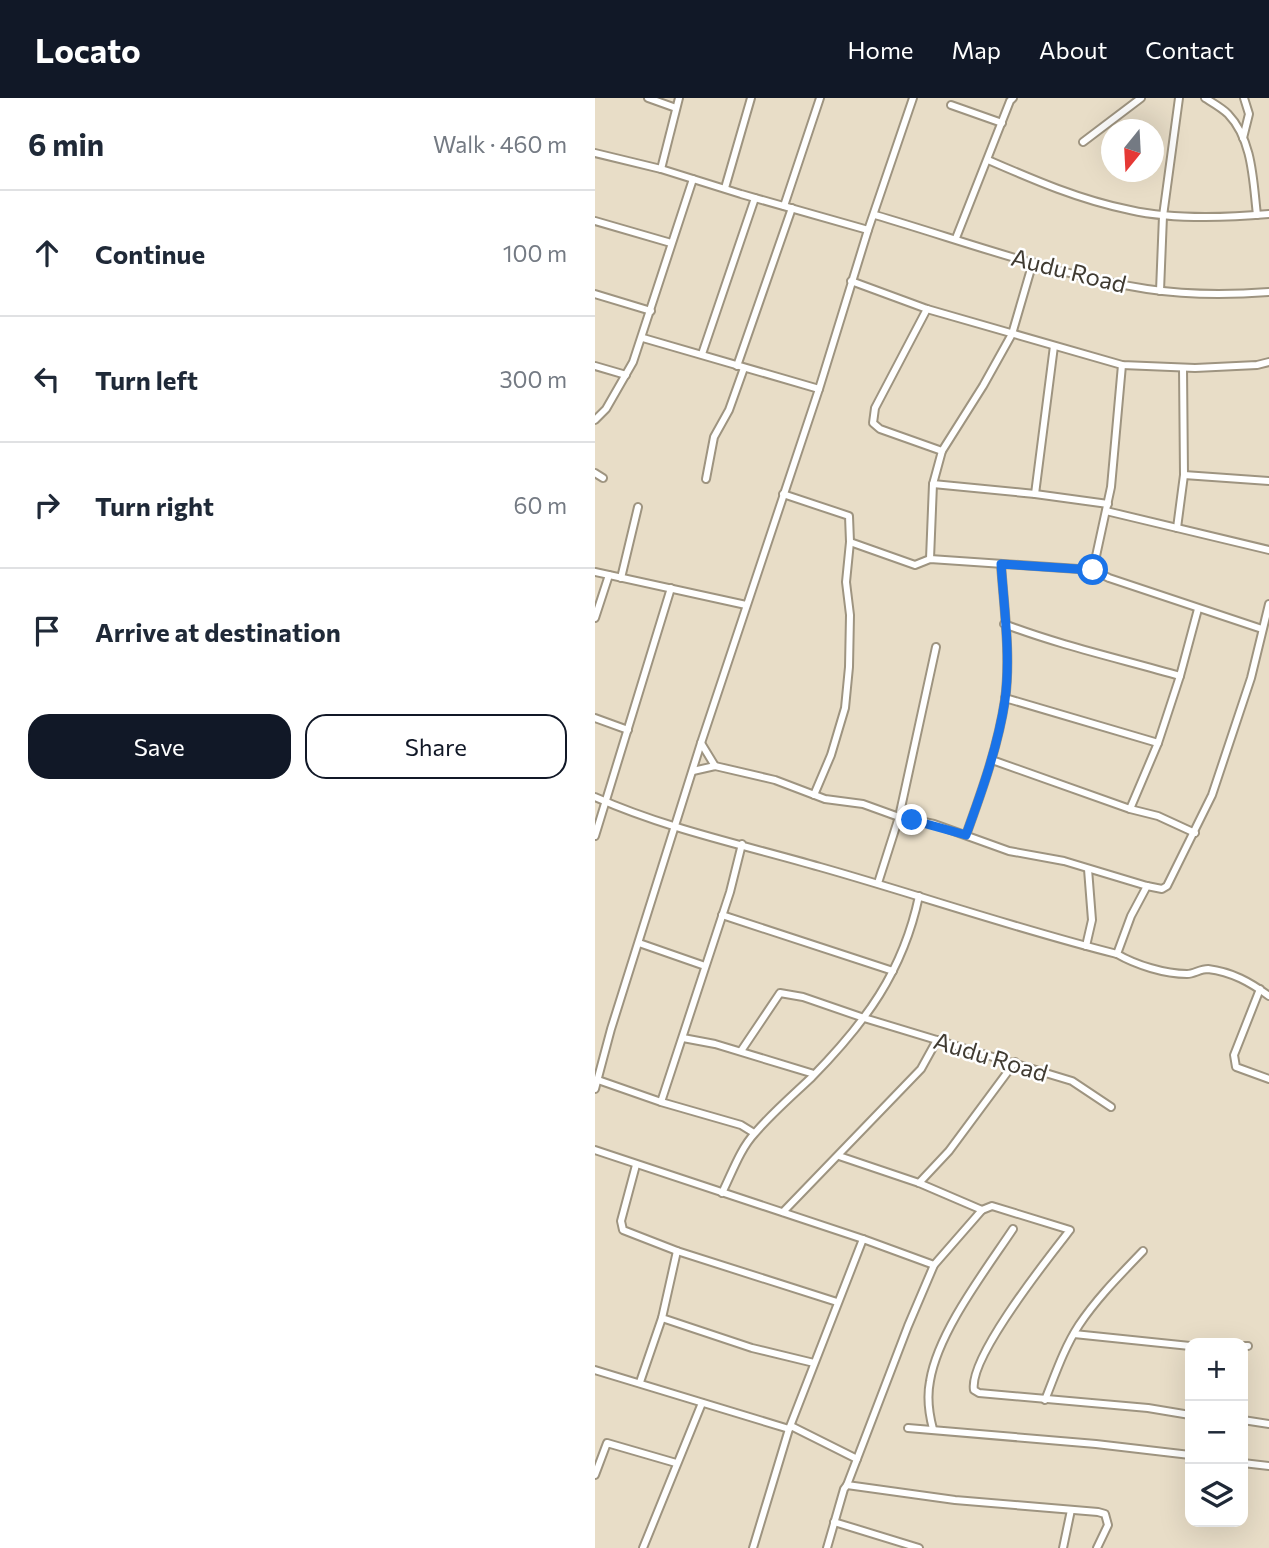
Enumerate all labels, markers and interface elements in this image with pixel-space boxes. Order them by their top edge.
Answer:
text: Locato [35,29,141,70]
text: Home [848,35,914,64]
text: Map [952,35,1001,64]
text: About [1039,35,1107,64]
text: Contact [1145,35,1234,64]
north arrow [1101,119,1164,182]
text: 6 min [28,125,104,162]
text: Walk · 460 m [433,130,567,158]
icon: ahead [28,234,66,272]
text: Continue [95,238,205,269]
text: 100 m [503,239,567,267]
street label: Audu Road [1008,242,1130,298]
icon: left [28,360,66,398]
text: Turn left [95,364,198,395]
text: 300 m [499,365,567,393]
icon: right [28,486,66,524]
text: Turn right [95,490,214,521]
text: 60 m [514,491,567,519]
route start [1077,554,1108,585]
icon: arrive [28,612,66,650]
text: Arrive at destination [95,616,341,647]
button: Save [28,714,291,779]
button: Share [305,714,567,779]
route end [896,804,927,835]
street label: Audu Road [931,1025,1051,1087]
map controls [1185,1338,1248,1527]
button: + [1185,1338,1248,1401]
button: − [1185,1401,1248,1464]
button: layers [1185,1464,1248,1527]

